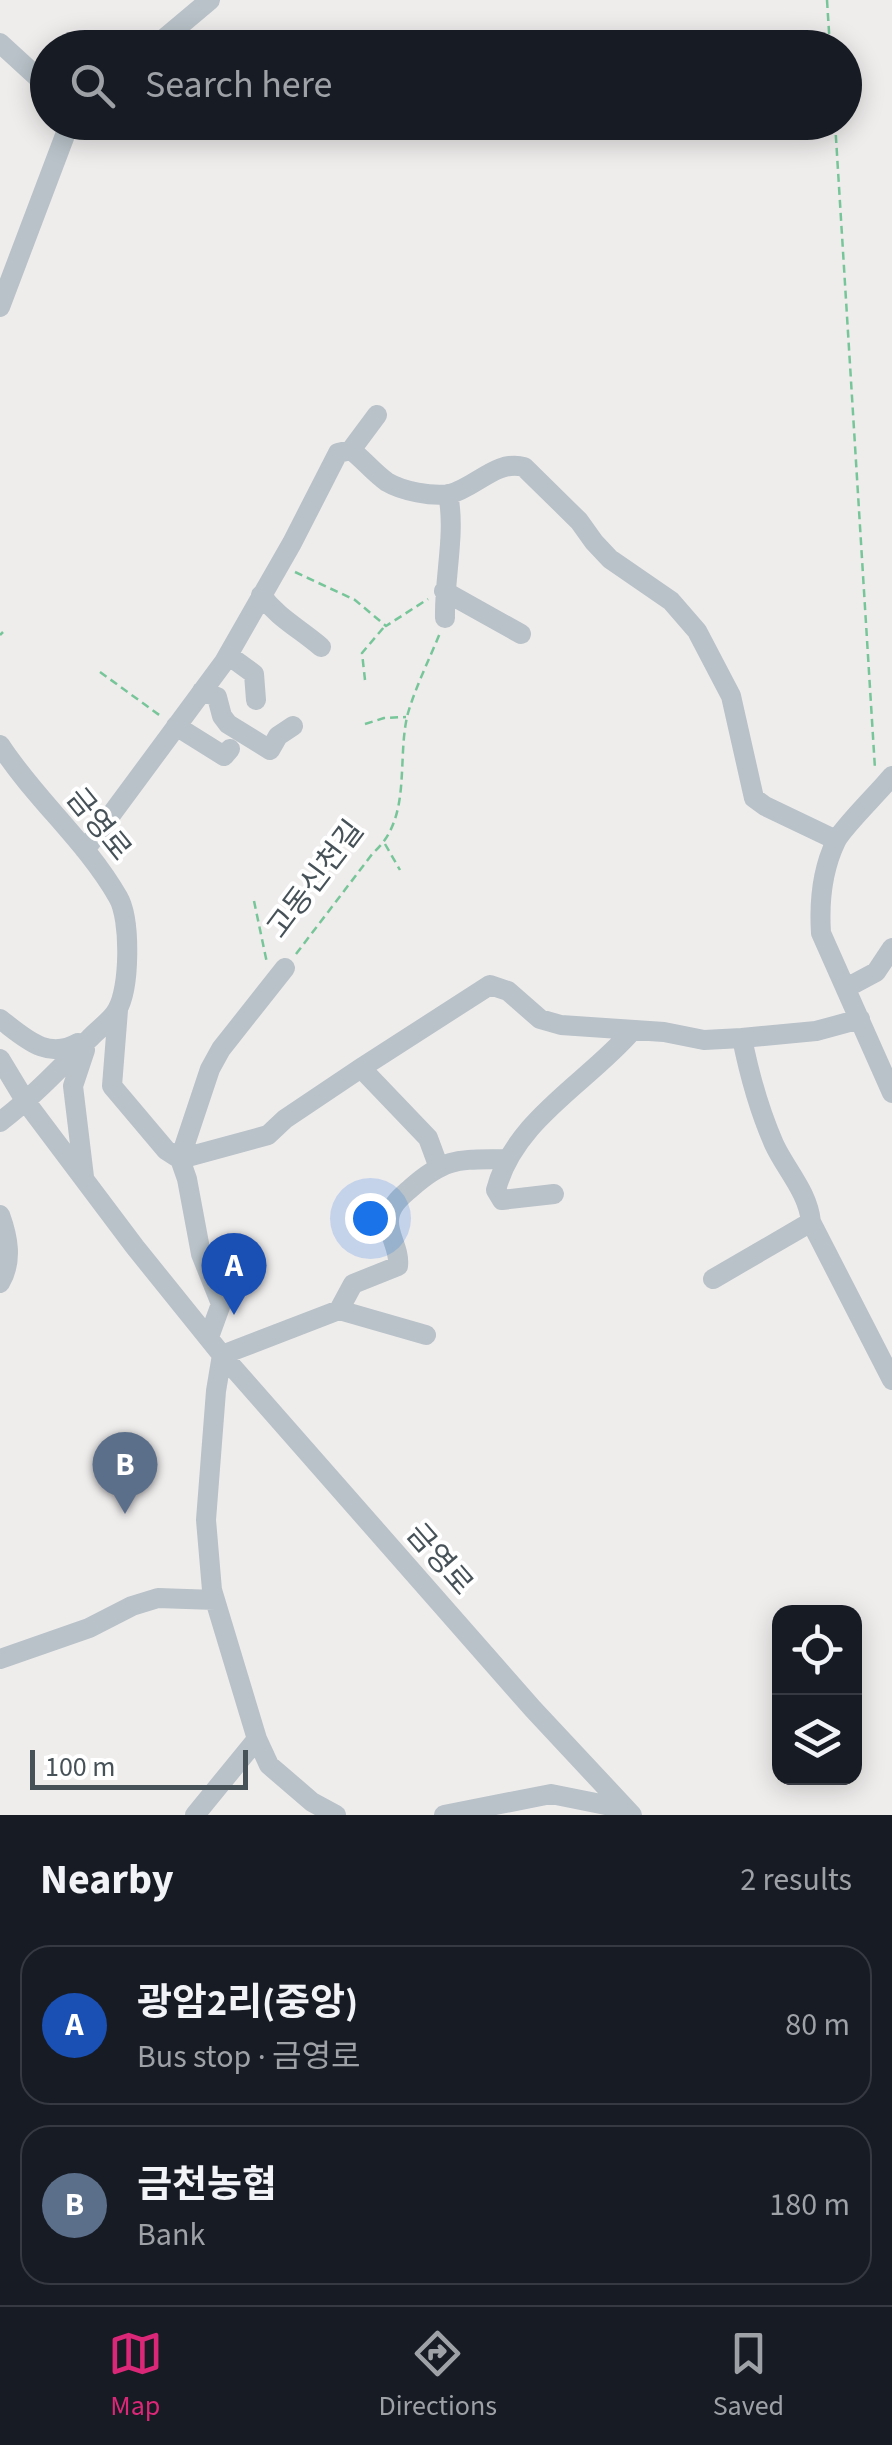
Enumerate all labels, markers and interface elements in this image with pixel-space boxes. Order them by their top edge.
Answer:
search box [30,30,862,140]
icon: search [65,58,120,113]
text: Search here [145,58,332,112]
street label: 금영로 [56,779,141,870]
street label: 고동신천길 [257,811,374,947]
your location [345,1193,396,1244]
pin: A [202,1232,266,1315]
pin: B [92,1432,158,1514]
street label: 금영로 [396,1514,483,1605]
map controls [772,1605,862,1785]
button: locate [772,1605,862,1695]
button: layers [772,1695,862,1785]
scale bar [30,1745,248,1790]
text: 100 m [45,1747,116,1787]
text: Nearby [40,1850,174,1910]
text: 2 results [740,1857,852,1903]
text: 광암2리(중앙) [137,1976,358,2030]
text: A [65,2002,84,2048]
text: 80 m [785,2002,850,2048]
text: Bus stop · 금영로 [137,2034,360,2080]
text: 금천농협 [137,2158,277,2212]
text: B [65,2182,84,2228]
text: 180 m [769,2182,850,2228]
text: Bank [137,2212,205,2258]
tab: Map [108,2326,163,2426]
tab: Directions [379,2326,497,2426]
tab: Saved [713,2326,784,2426]

